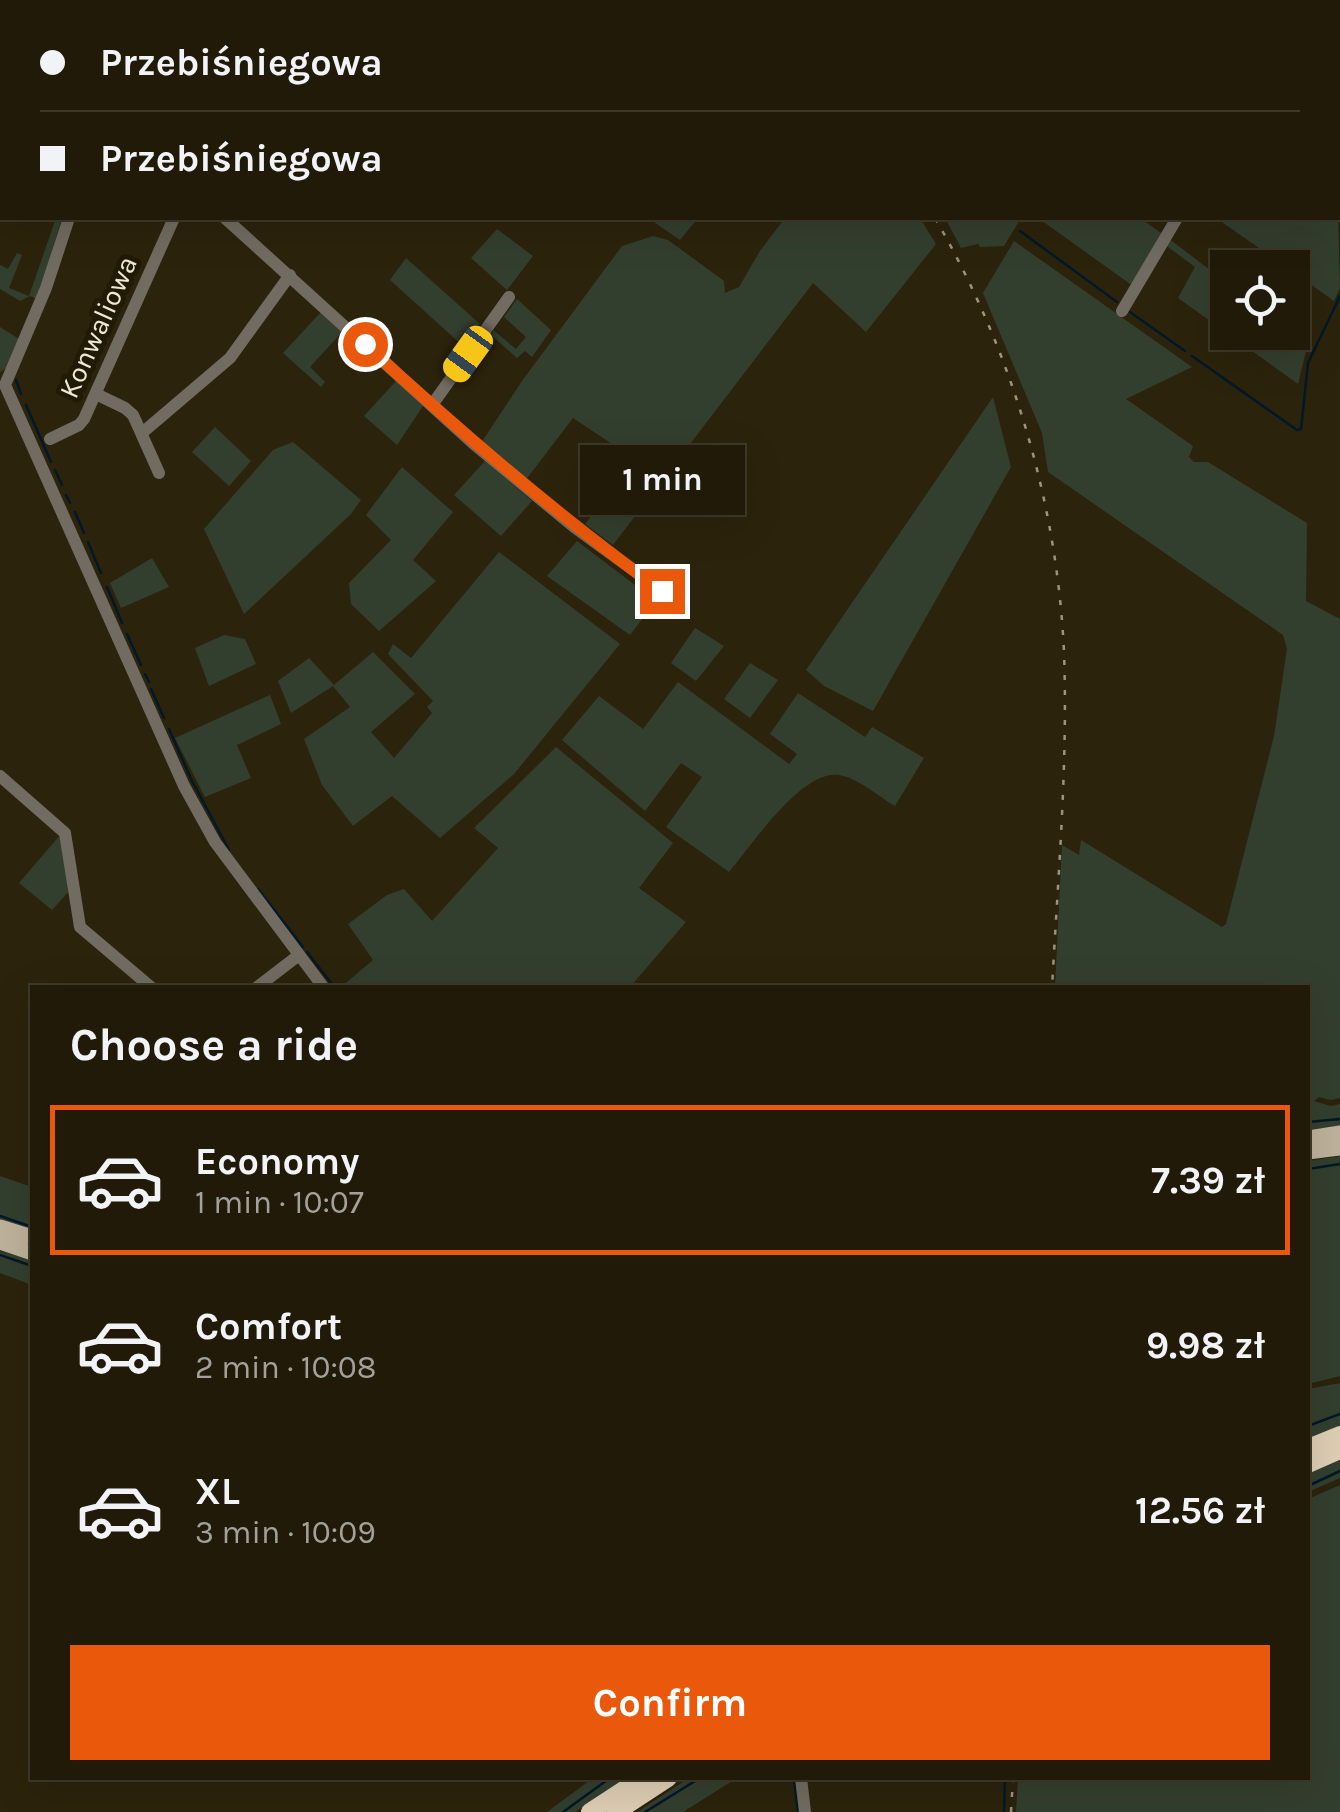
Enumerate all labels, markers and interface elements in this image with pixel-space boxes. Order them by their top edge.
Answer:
text: Przebiśniegowa [100,40,383,85]
text: Przebiśniegowa [100,136,383,181]
map controls [1210,250,1310,350]
button: locate [1210,250,1310,350]
street label: Konwaliowa [52,251,144,403]
car [438,321,498,387]
route start [343,322,388,367]
callout: 1 min [580,446,744,516]
text: 1 min [622,461,703,498]
route end [640,569,685,614]
text: Choose a ride [70,1019,358,1071]
icon: car [75,1135,165,1225]
text: Economy [195,1139,359,1184]
text: 7.39 zł [1151,1158,1265,1203]
text: 1 min · 10:07 [195,1184,364,1221]
icon: car [75,1300,165,1390]
text: Comfort [195,1304,342,1349]
text: 9.98 zł [1146,1323,1265,1368]
text: 2 min · 10:08 [195,1349,376,1386]
icon: car [75,1465,165,1555]
text: XL [195,1469,240,1514]
text: 12.56 zł [1135,1488,1265,1533]
text: 3 min · 10:09 [195,1514,376,1551]
button: Confirm [70,1645,1270,1760]

